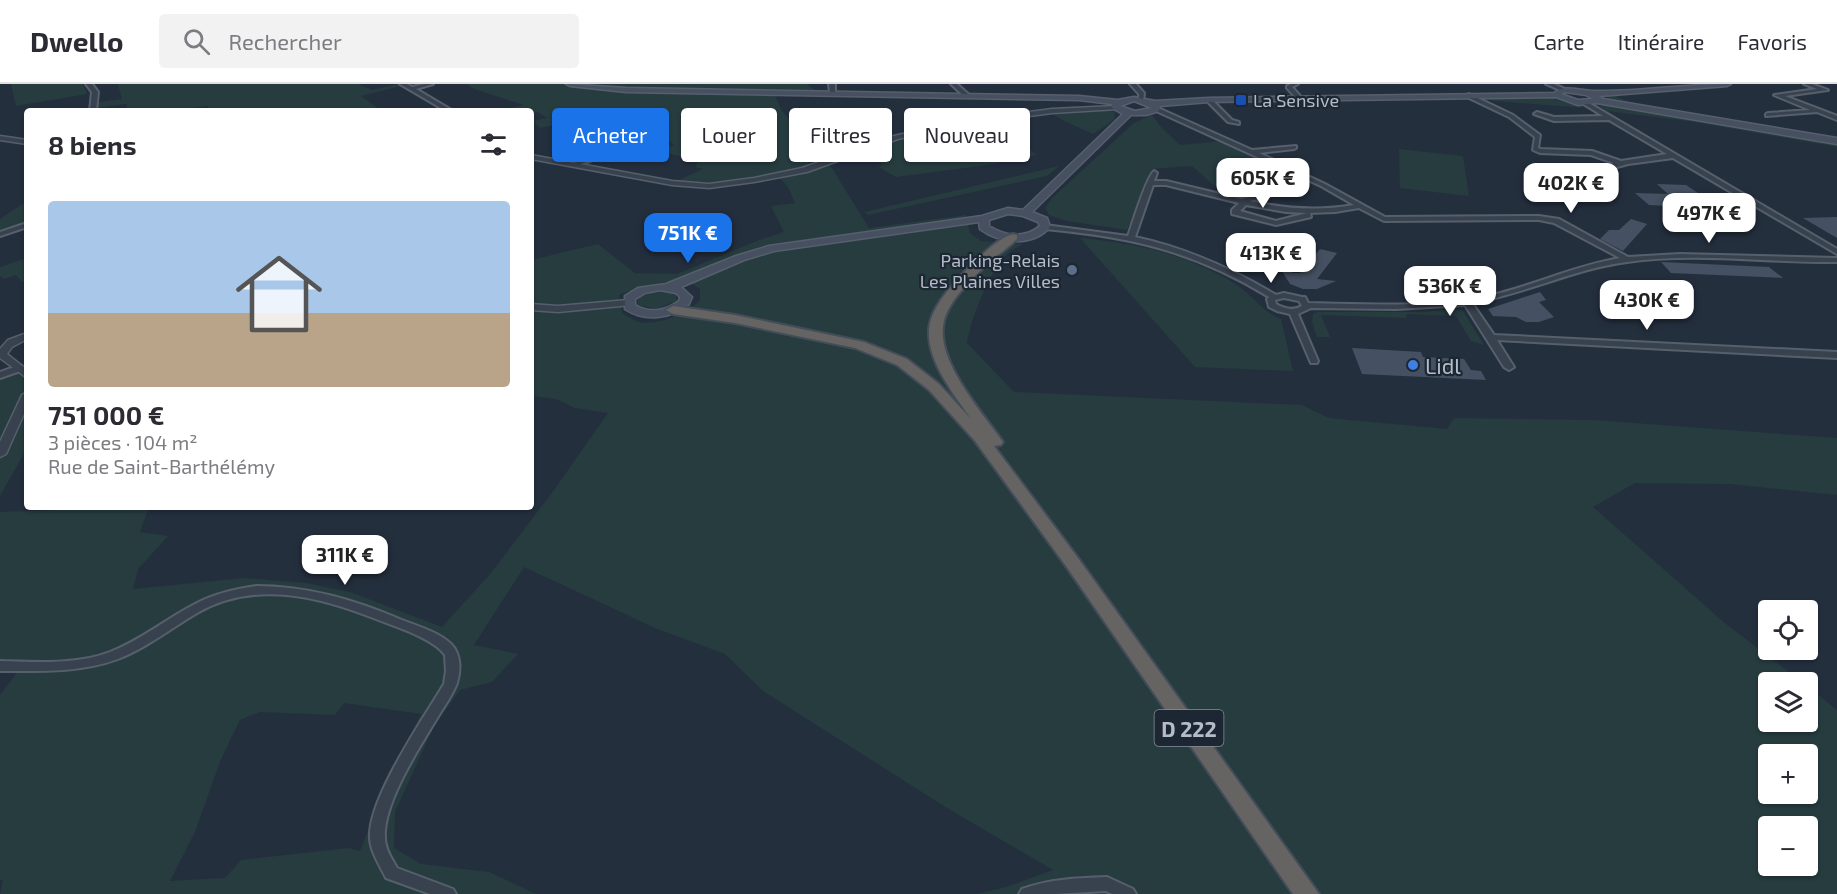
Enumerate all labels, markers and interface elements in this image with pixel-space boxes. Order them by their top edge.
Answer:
search box [159,14,579,68]
text: Dwello [30,24,123,58]
icon: search [180,25,213,58]
text: Rechercher [228,28,342,54]
text: Carte [1533,29,1585,54]
text: Itinéraire [1618,29,1704,54]
text: Favoris [1737,29,1807,54]
place label: La Sensive [1253,89,1339,111]
marker: La Sensive [1234,93,1248,107]
chip: Acheter [552,108,669,162]
chip: Louer [681,108,777,162]
chip: Filtres [789,108,892,162]
chip: Nouveau [904,108,1030,162]
icon: filters [477,128,510,161]
text: 8 biens [48,129,137,160]
pin: 605K € [1214,158,1312,209]
pin: 402K € [1522,163,1620,214]
text: 605K € [1230,165,1296,189]
text: 402K € [1538,170,1604,194]
pin: 497K € [1660,193,1758,244]
text: 497K € [1677,200,1741,224]
pin: 751K € [639,213,737,264]
text: 751K € [658,220,718,244]
pin: 413K € [1222,233,1320,284]
icon: home [225,240,333,348]
text: 413K € [1240,240,1302,264]
place label: Parking-Relais Les Plaines Villes [920,249,1060,292]
marker: Parking-Relais Les Plaines Villes [1065,263,1079,277]
pin: 536K € [1401,266,1499,317]
text: 536K € [1418,273,1482,297]
pin: 430K € [1598,280,1696,331]
text: 430K € [1614,287,1680,311]
place label: Lidl [1425,352,1461,378]
marker: Lidl [1406,358,1420,372]
text: 751 000 € [48,399,164,430]
text: 3 pièces · 104 m² [48,430,198,454]
text: Rue de Saint-Barthélémy [48,454,275,478]
pin: 311K € [296,535,394,586]
text: 311K € [316,542,374,566]
map controls [1758,600,1818,876]
button: locate [1758,600,1818,660]
button: layers [1758,672,1818,732]
road number: D 222 [1154,710,1224,746]
button: + [1758,744,1818,804]
button: − [1758,816,1818,876]

